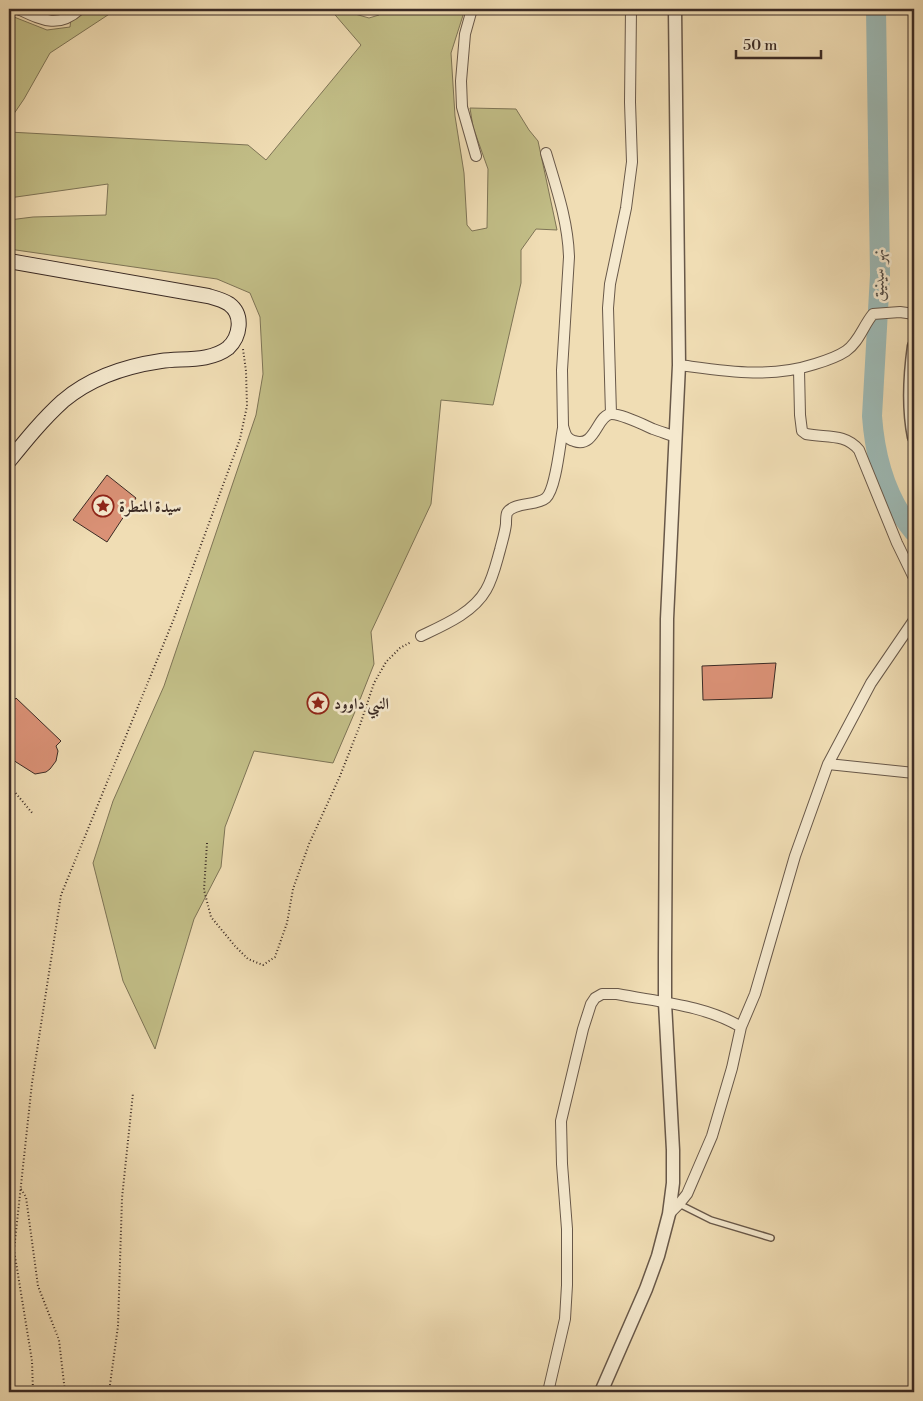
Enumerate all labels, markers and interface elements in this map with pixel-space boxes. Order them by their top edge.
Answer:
scale bar [736,28,820,60]
text: 50 m [743,36,777,55]
water label: نهر سينيق [867,248,890,302]
place icon: سيدة المنطرة [91,494,115,518]
place label: سيدة المنطرة [119,497,181,517]
place icon: النبي داوود [306,691,330,715]
place label: النبي داوود [334,694,389,719]

